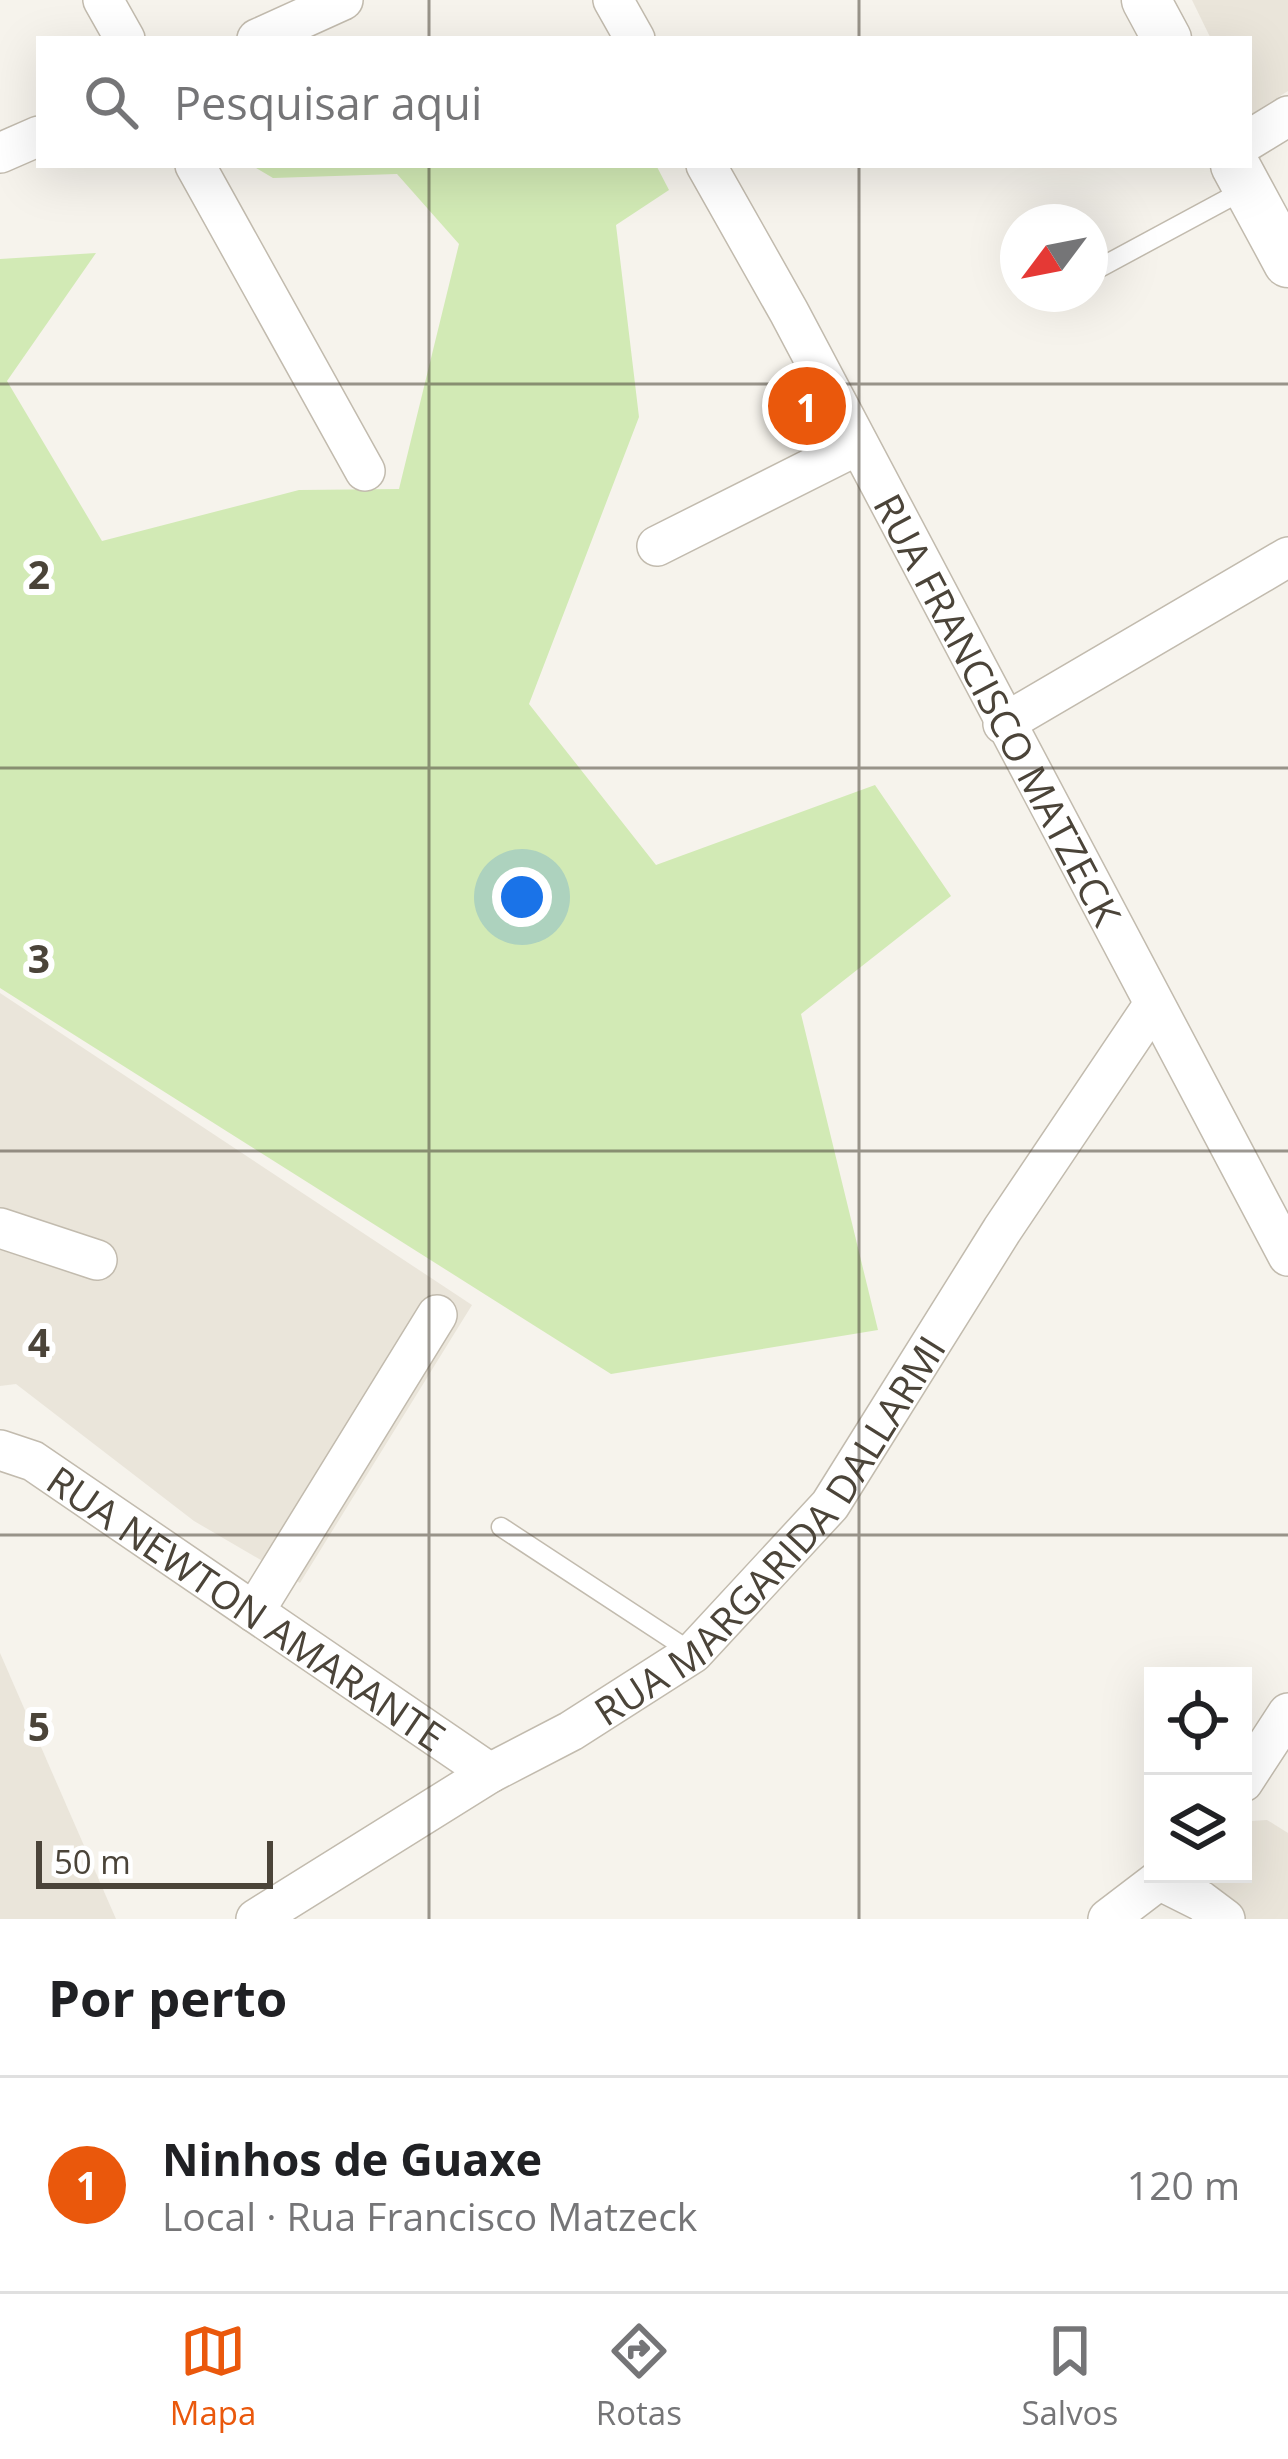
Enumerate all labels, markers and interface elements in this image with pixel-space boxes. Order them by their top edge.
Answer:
search box [36,36,1252,168]
icon: search [78,69,144,135]
text: Pesquisar aqui [174,72,482,133]
north arrow [1000,204,1108,312]
pin: 1 [768,361,846,451]
street label: RUA FRANCISCO MATZECK [863,484,1135,934]
text: 2 [28,547,50,600]
your location [492,867,552,927]
text: 3 [28,931,50,984]
text: 4 [28,1315,50,1368]
street label: RUA MARGARIDA DALLARMI [583,1325,956,1736]
street label: RUA NEWTON AMARANTE [37,1452,457,1762]
map controls [1144,1667,1252,1883]
button: locate [1144,1667,1252,1775]
text: 5 [28,1699,50,1752]
button: layers [1144,1775,1252,1883]
scale bar [36,1835,273,1888]
text: 50 m [54,1839,131,1884]
text: Por perto [48,1962,287,2032]
text: Ninhos de Guaxe [162,2128,542,2189]
text: 1 [76,2158,98,2211]
text: 120 m [1127,2158,1240,2211]
text: Local · Rua Francisco Matzeck [162,2189,697,2242]
tab: Mapa [170,2318,256,2435]
tab: Rotas [596,2318,682,2435]
tab: Salvos [1021,2318,1118,2435]

